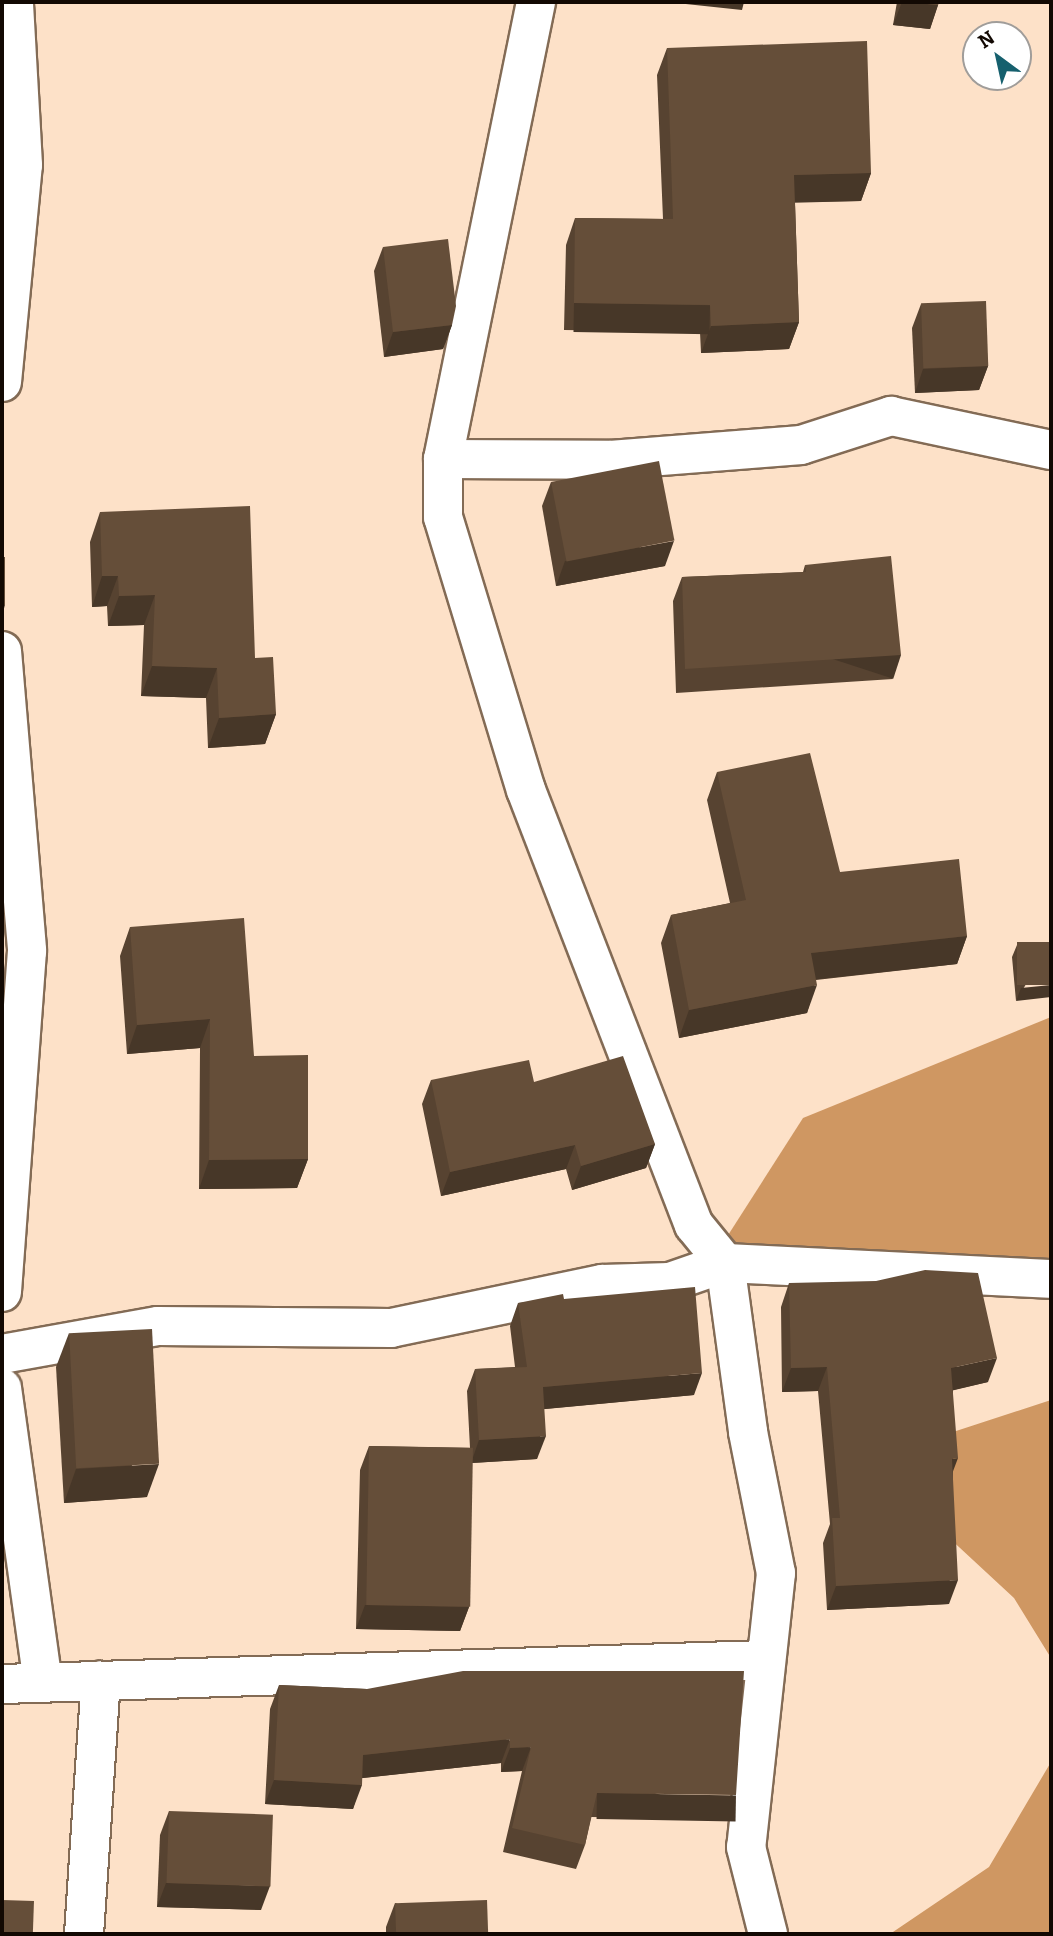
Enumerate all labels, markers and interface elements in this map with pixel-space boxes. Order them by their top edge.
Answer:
north arrow [962,21,1032,91]
text: N [974,26,999,53]

